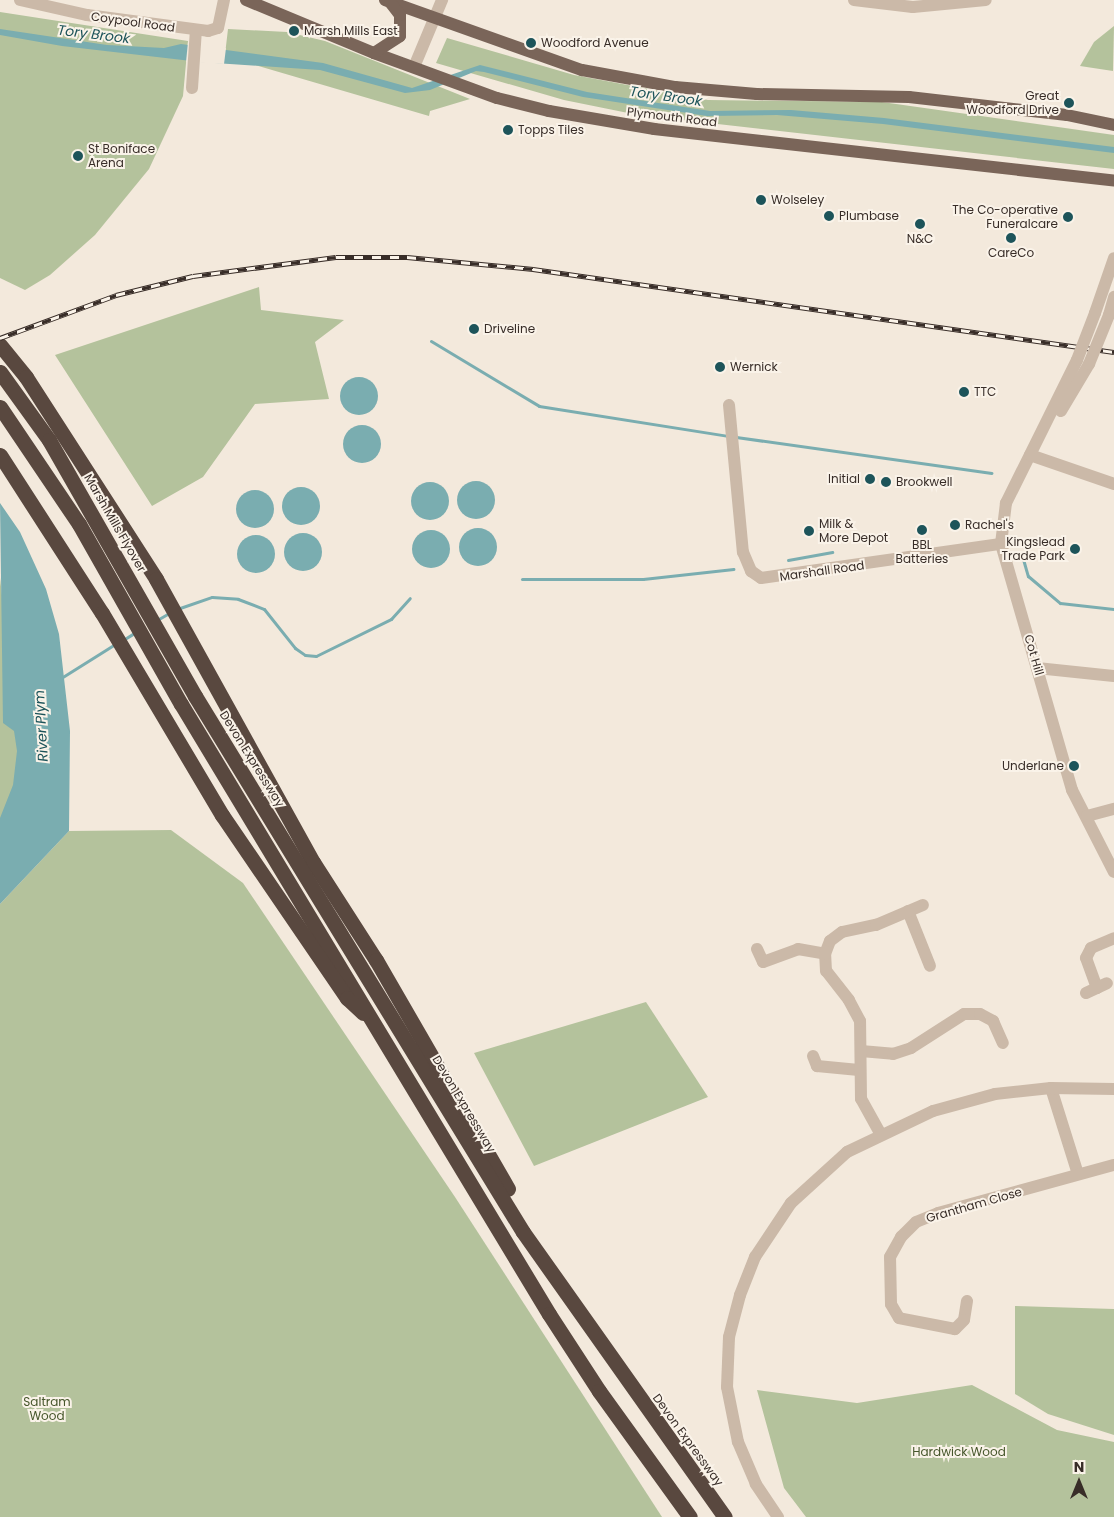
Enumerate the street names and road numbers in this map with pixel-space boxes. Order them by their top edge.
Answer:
street label: Coypool Road [90,9,176,35]
street label: Plymouth Road [626,104,718,130]
street label: Marsh Mills Flyover [81,471,149,575]
street label: Marshall Road [779,558,865,584]
street label: Cot Hill [1021,633,1047,677]
street label: Devon Expressway [217,708,287,810]
street label: Devon Expressway [429,1053,499,1155]
street label: Grantham Close [924,1184,1024,1226]
street label: Devon Expressway [650,1391,726,1489]

